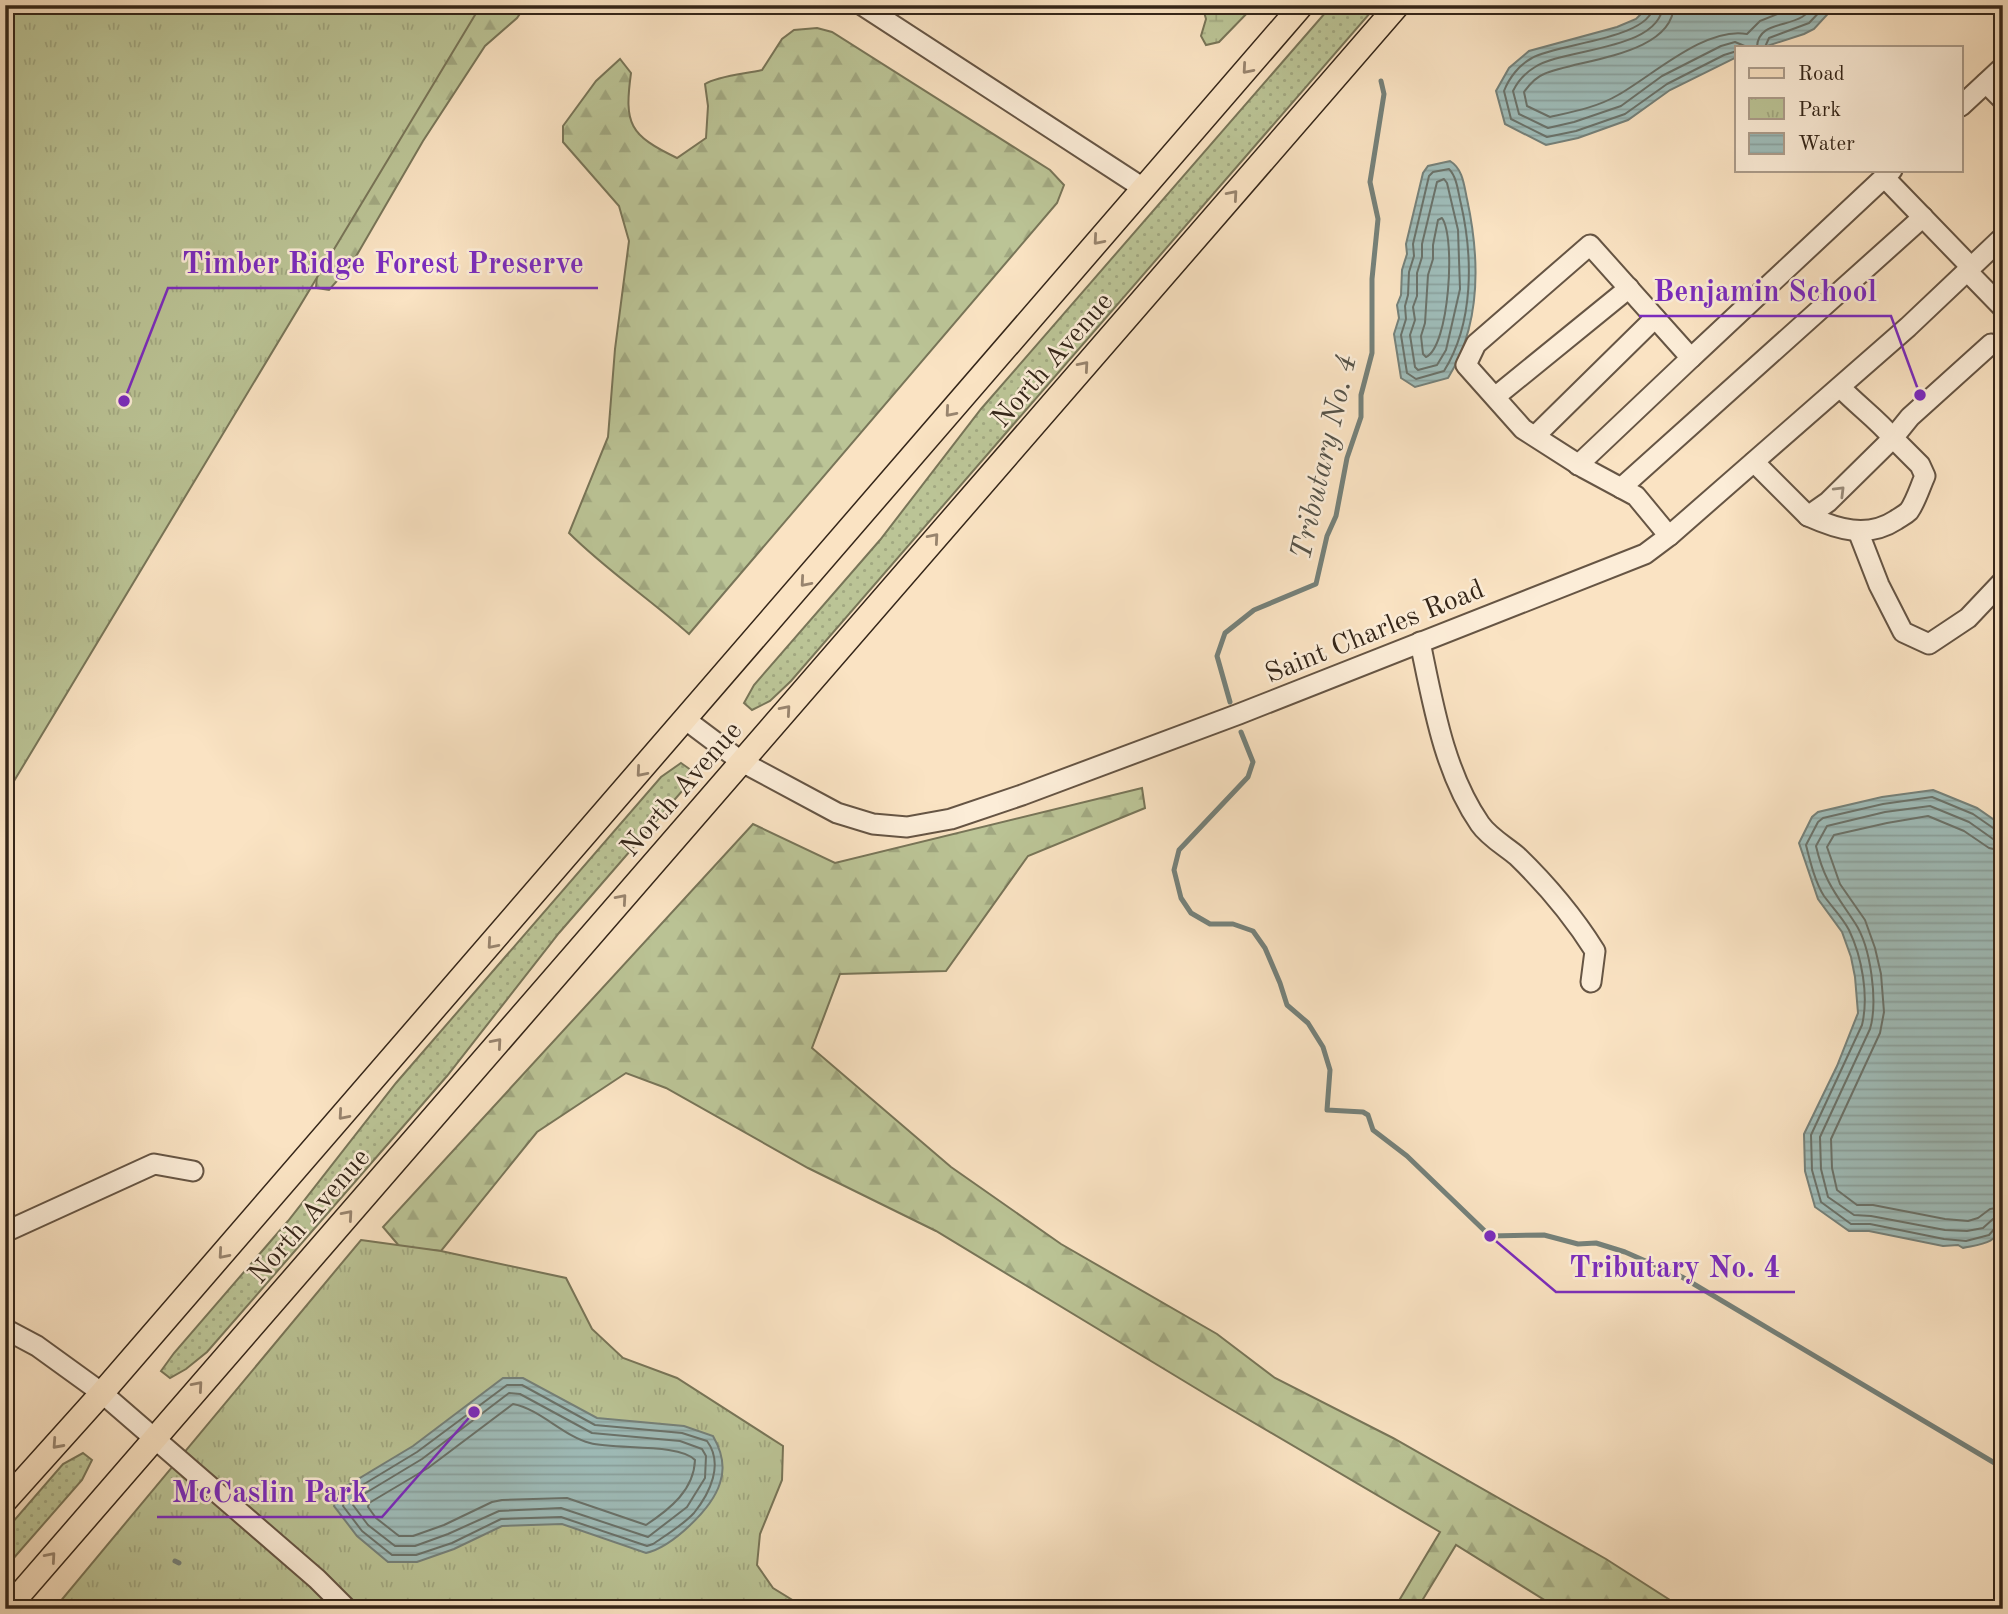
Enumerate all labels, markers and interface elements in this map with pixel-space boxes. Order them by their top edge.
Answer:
legend [1735,46,1962,172]
one-way arrow [1243,61,1255,74]
text: Road [1798,64,1845,85]
text: Park [1798,100,1841,121]
text: Water [1798,134,1855,155]
one-way arrow [1225,190,1237,203]
one-way arrow [1094,231,1106,244]
callout: Timber Ridge Forest Preserve [168,237,598,288]
text: Timber Ridge Forest Preserve [182,250,584,280]
callout: Benjamin School [1639,265,1891,316]
text: Benjamin School [1653,278,1877,308]
street label: North Avenue [987,288,1119,434]
water label: Tributary No. 4 [1287,352,1363,563]
one-way arrow [1076,361,1088,374]
one-way arrow [946,404,958,417]
one-way arrow [1831,486,1844,499]
one-way arrow [926,533,938,546]
one-way arrow [801,573,813,586]
street label: Saint Charles Road [1262,576,1489,690]
one-way arrow [778,706,790,719]
street label: North Avenue [616,717,748,863]
one-way arrow [637,763,649,776]
one-way arrow [614,894,626,907]
one-way arrow [488,935,500,948]
one-way arrow [489,1038,501,1051]
one-way arrow [339,1107,351,1120]
street label: North Avenue [244,1144,376,1290]
one-way arrow [340,1210,352,1223]
callout: Tributary No. 4 [1556,1241,1795,1292]
one-way arrow [219,1246,231,1259]
text: Tributary No. 4 [1569,1254,1781,1284]
one-way arrow [190,1382,202,1395]
one-way arrow [53,1436,65,1449]
callout: McCaslin Park [157,1466,382,1517]
text: McCaslin Park [172,1479,369,1509]
one-way arrow [43,1552,55,1565]

